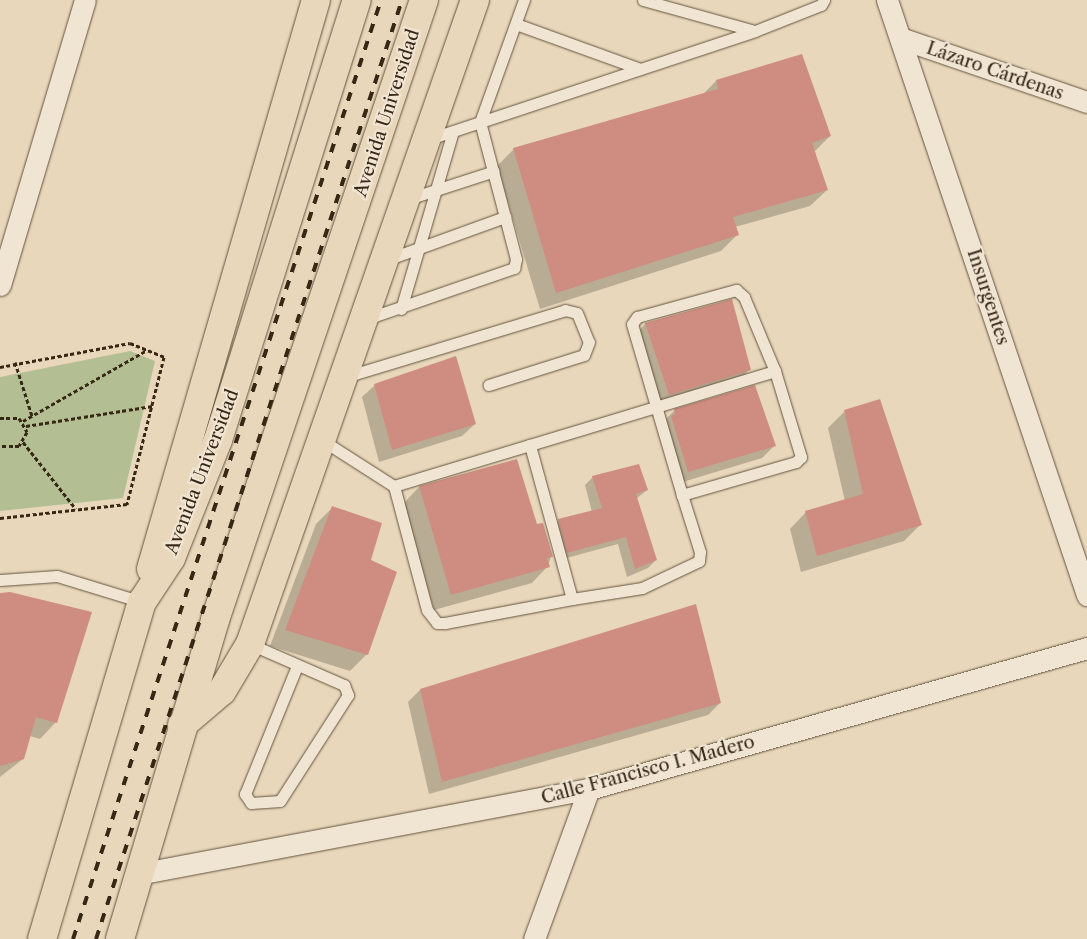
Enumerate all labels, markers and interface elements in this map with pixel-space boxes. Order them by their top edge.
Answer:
street label: Avenida Universidad [350,26,424,200]
street label: Lázaro Cárdenas [924,37,1066,105]
street label: Insurgentes [962,246,1014,348]
street label: Avenida Universidad [161,386,243,558]
street label: Calle Francisco I. Madero [539,731,757,809]

